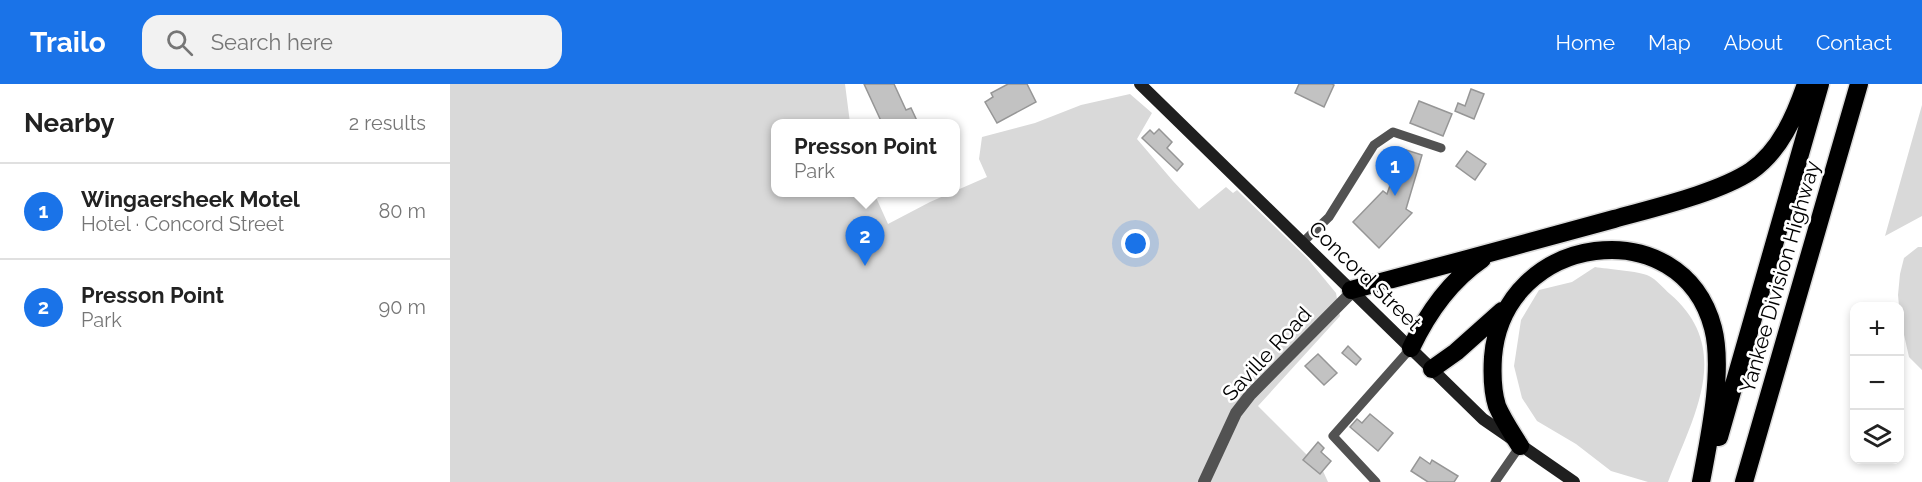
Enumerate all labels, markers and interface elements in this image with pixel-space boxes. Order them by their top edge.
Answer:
search box [142,15,562,69]
text: Trailo [30,26,106,59]
icon: search [163,26,196,59]
text: Search here [211,29,333,55]
text: Home [1556,30,1615,55]
text: Map [1648,30,1691,55]
text: About [1724,30,1783,55]
text: Contact [1816,30,1892,55]
text: Nearby [24,108,114,138]
text: 2 results [349,111,426,135]
popup [771,119,960,197]
text: Presson Point [794,133,937,159]
pin: 1 [1376,147,1414,196]
street label: Yankee Division Highway [1734,158,1825,396]
text: Park [794,159,835,183]
text: Wingaersheek Motel [81,186,300,212]
text: 1 [39,199,48,223]
text: 80 m [378,199,426,223]
text: Hotel · Concord Street [81,212,284,236]
pin: 2 [846,216,884,266]
street label: Concord Street [1304,216,1427,336]
your location [1121,229,1150,258]
text: Presson Point [81,282,224,308]
text: 2 [38,295,49,319]
text: 90 m [379,295,426,319]
street label: Saville Road [1217,302,1316,406]
map controls [1850,302,1904,464]
button: + [1850,302,1904,356]
text: Park [81,308,122,332]
button: − [1850,356,1904,410]
button: layers [1850,410,1904,464]

